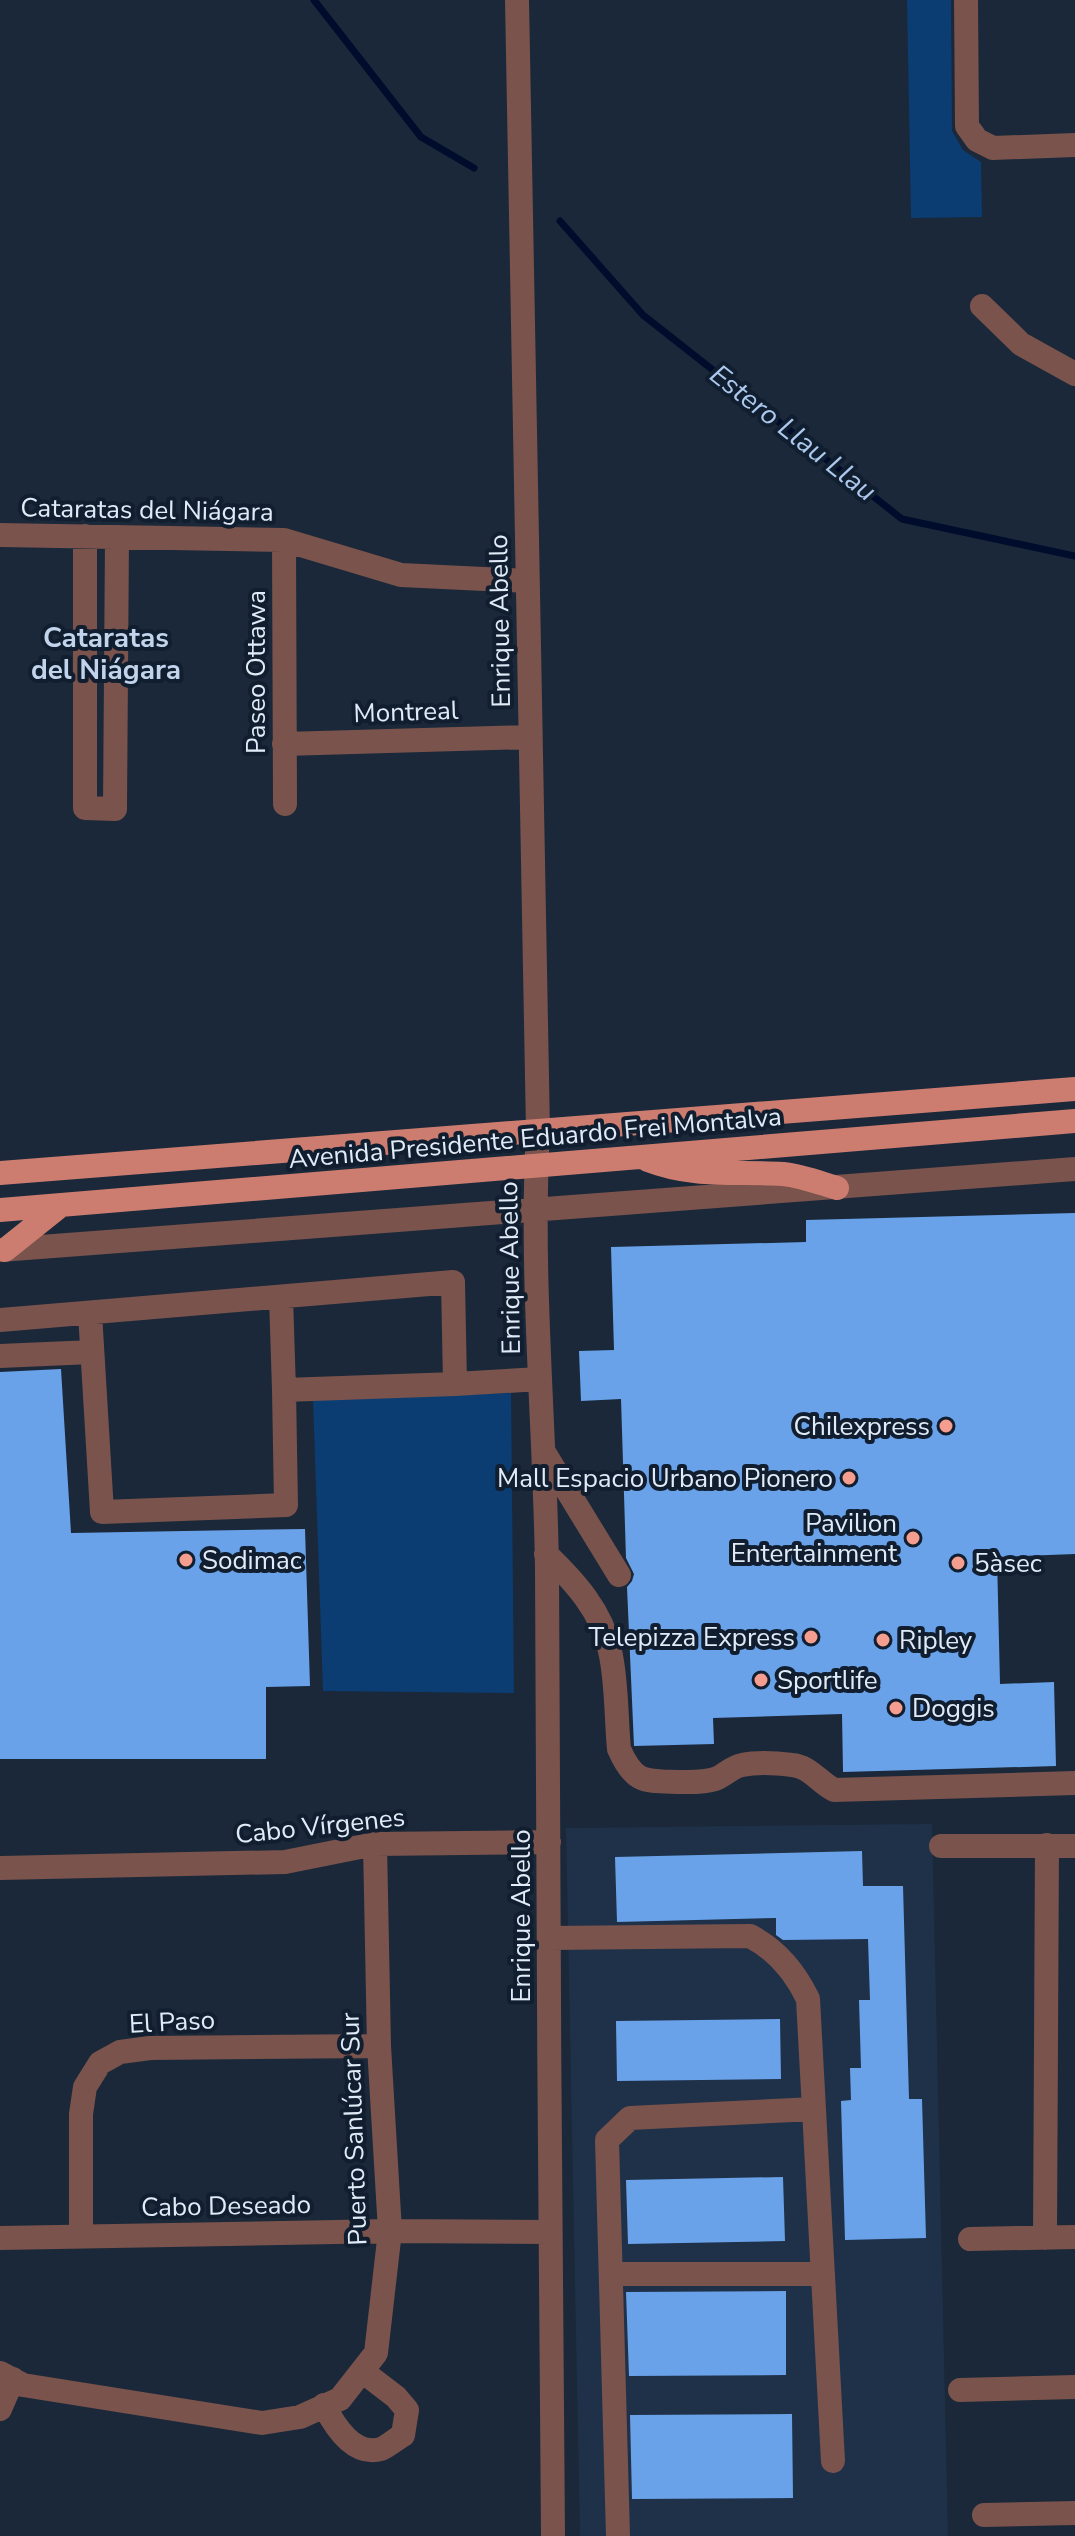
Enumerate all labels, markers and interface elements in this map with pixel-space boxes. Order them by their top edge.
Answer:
water label: Estero Llau Llau [702,356,884,510]
street label: Cataratas del Niágara [20,490,274,530]
street label: Enrique Abello [481,534,519,708]
street label: Paseo Ottawa [239,590,274,754]
district label: Cataratas del Niágara [31,619,181,689]
street label: Montreal [353,693,459,731]
street label: Avenida Presidente Eduardo Frei Montalva [287,1099,783,1177]
street label: Enrique Abello [491,1181,529,1355]
place label: Chilexpress [794,1409,930,1444]
marker: Chilexpress [937,1417,955,1435]
place label: Mall Espacio Urbano Pionero [497,1461,833,1496]
marker: Mall Espacio Urbano Pionero [840,1469,858,1487]
place label: Pavilion Entertainment [731,1506,898,1571]
marker: Pavilion Entertainment [904,1529,922,1547]
place label: Sodimac [202,1543,302,1578]
place label: 5àsec [974,1546,1042,1581]
marker: Sodimac [177,1551,195,1569]
marker: 5àsec [949,1554,967,1572]
place label: Telepizza Express [589,1620,795,1655]
place label: Ripley [899,1623,973,1658]
marker: Telepizza Express [802,1628,820,1646]
marker: Ripley [874,1631,892,1649]
place label: Sportlife [777,1663,878,1698]
marker: Sportlife [752,1671,770,1689]
place label: Doggis [912,1691,995,1726]
marker: Doggis [887,1699,905,1717]
street label: Cabo Vírgenes [233,1800,407,1852]
street label: Enrique Abello [504,1829,539,2003]
street label: El Paso [128,2002,216,2042]
street label: Puerto Sanlúcar Sur [332,2011,376,2246]
street label: Cabo Deseado [141,2187,311,2225]

